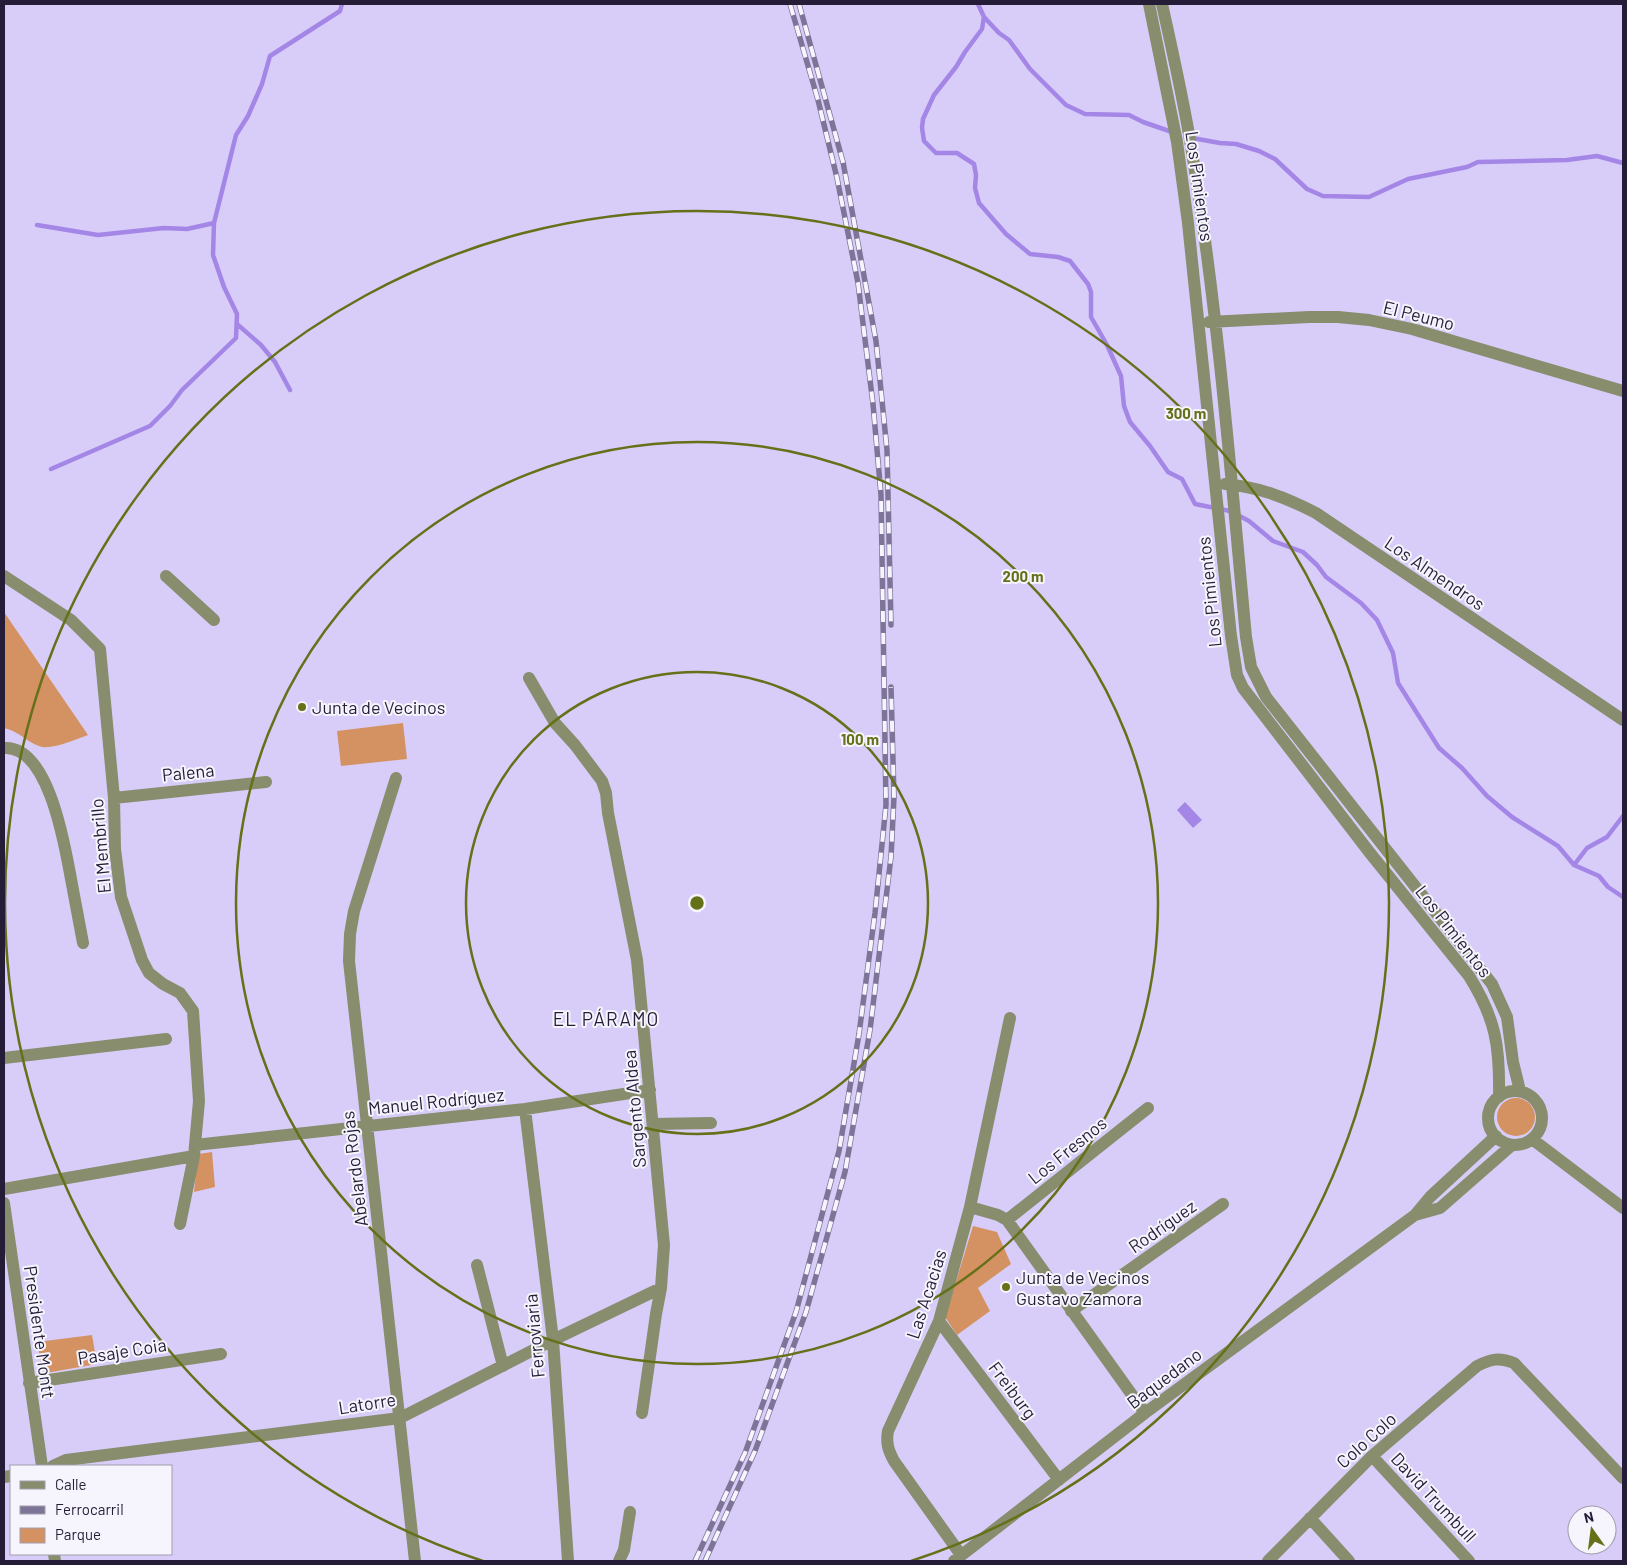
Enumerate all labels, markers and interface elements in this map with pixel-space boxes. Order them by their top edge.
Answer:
street label: Los Pimientos [1181,129,1219,243]
street label: El Peumo [1381,296,1457,334]
text: 300 m [1166,404,1206,422]
street label: Los Almendros [1381,531,1489,615]
street label: Los Pimientos [1192,536,1226,648]
text: 200 m [1002,567,1044,585]
place label: Junta de Vecinos [312,696,445,718]
marker: Junta de Vecinos [296,701,308,713]
text: 100 m [841,730,879,748]
street label: Palena [161,758,215,786]
street label: El Membrillo [85,798,115,894]
street label: Los Pimientos [1411,880,1497,982]
centre of rings [688,894,706,912]
district label: EL PÁRAMO [553,1007,659,1030]
street label: Sargento Aldea [618,1049,650,1169]
street label: Manuel Rodríguez [367,1083,505,1119]
street label: Abelardo Rojas [336,1110,372,1228]
street label: Los Fresnos [1023,1112,1111,1188]
street label: Rodríguez [1124,1195,1200,1257]
street label: Las Acacias [901,1246,951,1342]
street label: Presidente Montt [20,1264,60,1400]
place label: Junta de Vecinos Gustavo Zamora [1016,1266,1149,1309]
marker: Junta de Vecinos Gustavo Zamora [1000,1281,1012,1293]
street label: Ferroviaria [519,1293,549,1379]
street label: Pasaje Coia [76,1333,168,1369]
street label: Baquedano [1122,1343,1206,1413]
street label: Freiburg [984,1357,1042,1423]
street label: Latorre [337,1388,397,1418]
street label: Colo Colo [1332,1407,1400,1473]
street label: David Trumbull [1387,1448,1481,1546]
legend [10,1465,172,1555]
text: Calle [55,1475,87,1493]
text: Ferrocarril [55,1500,124,1518]
north arrow [1567,1505,1617,1555]
text: N [1582,1508,1595,1526]
text: Parque [55,1525,101,1543]

